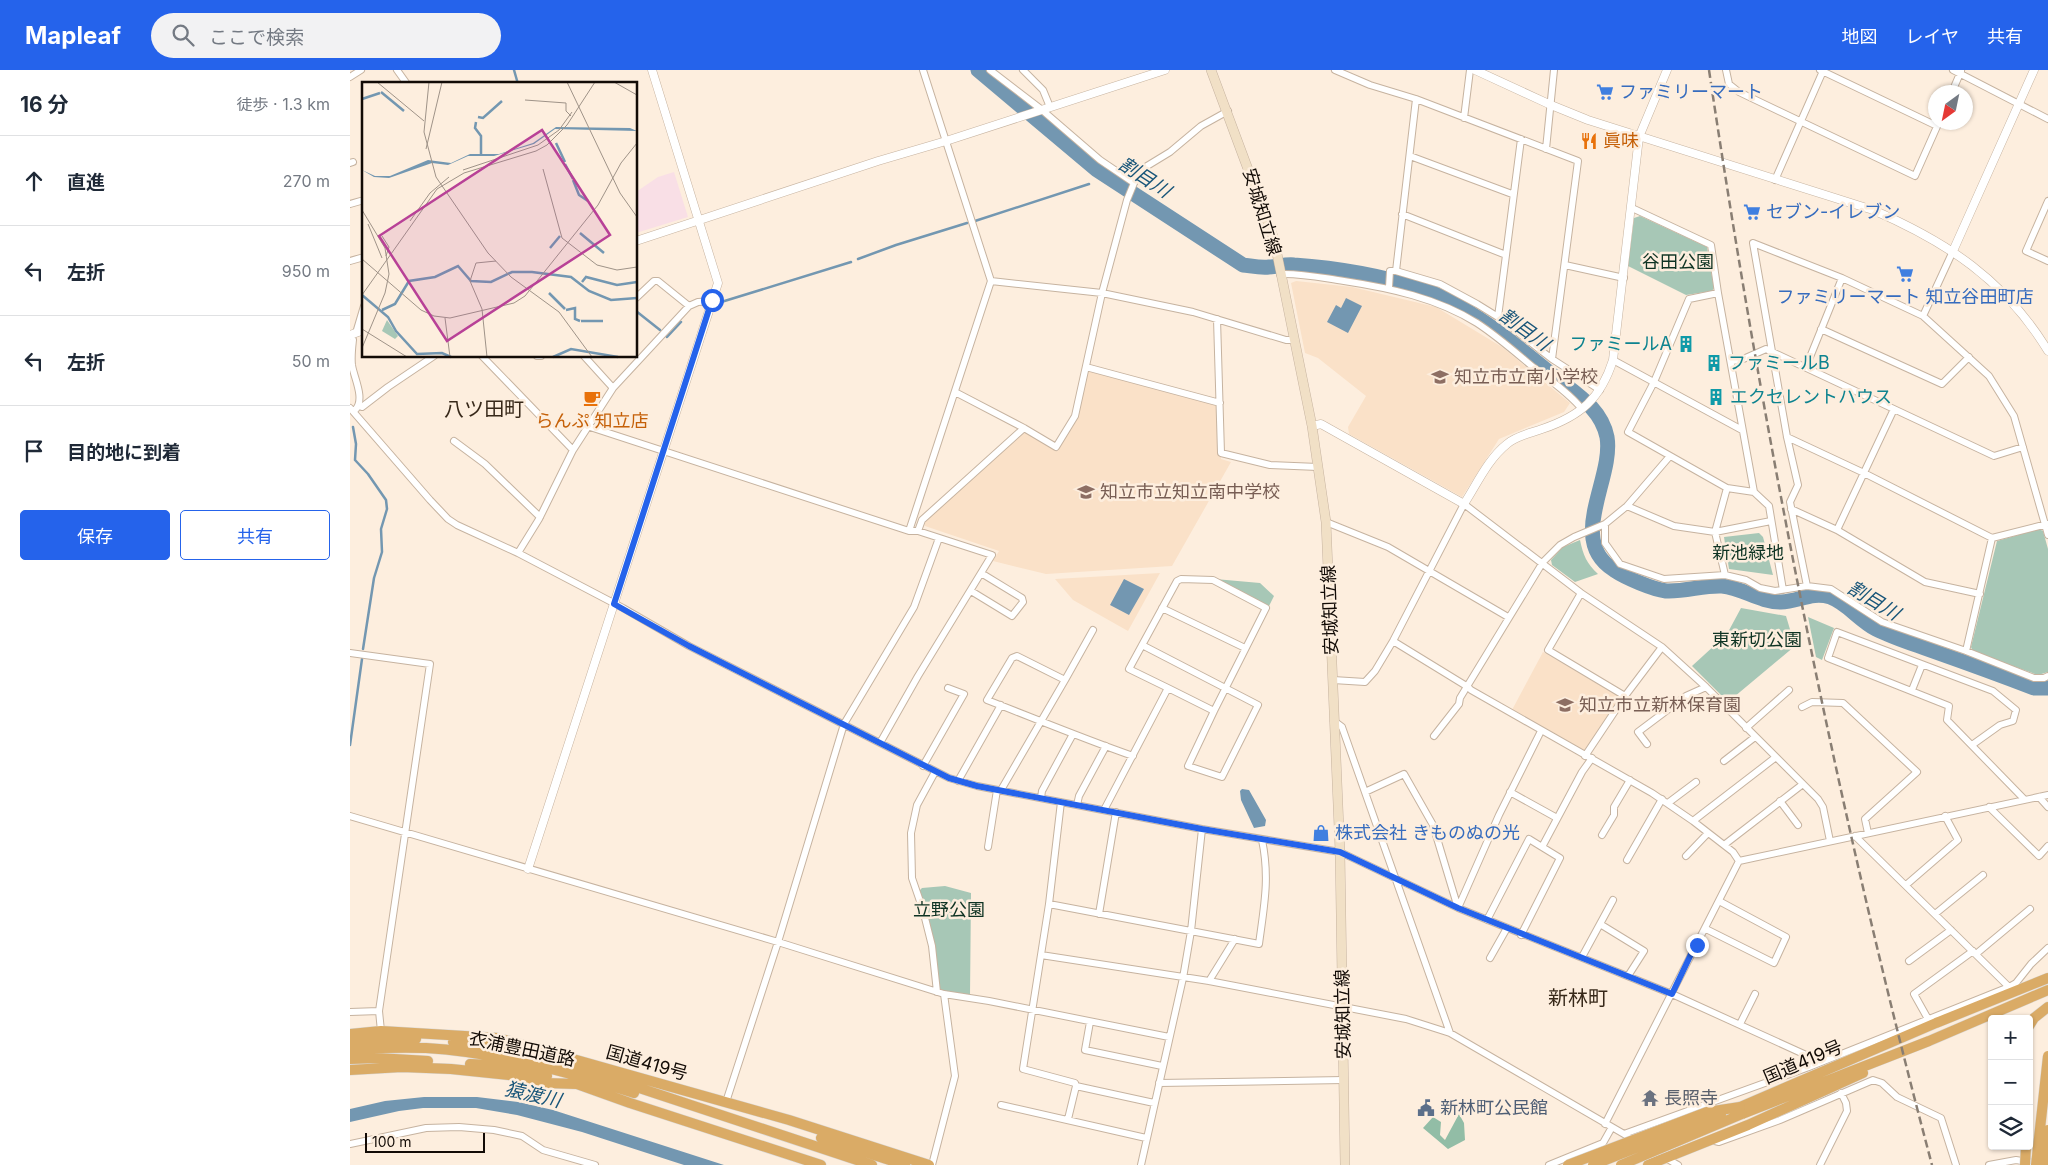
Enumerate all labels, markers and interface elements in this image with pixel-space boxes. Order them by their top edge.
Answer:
search box [151,13,501,58]
text: Mapleaf [25,21,121,50]
icon: search [169,21,197,49]
text: ここで検索 [209,26,304,49]
text: 地図 [1842,26,1878,47]
text: レイヤ [1906,26,1959,47]
text: 共有 [1987,26,2023,47]
place label: ファミリーマート [1619,81,1763,102]
inset map [362,82,638,358]
supermarket icon: ファミリーマート [1595,82,1615,102]
north arrow [1928,85,1973,130]
text: 16 分 [20,92,69,117]
text: 徒歩 · 1.3 km [237,94,330,114]
place label: 眞味 [1603,130,1639,151]
restaurant icon: 眞味 [1579,131,1599,151]
water label: 割目川 [1115,152,1177,204]
street label: 安城知立線 [1239,166,1286,258]
icon: ahead [20,167,48,195]
text: 直進 [67,171,105,194]
text: 270 m [283,171,330,191]
place label: セブン-イレブン [1766,201,1900,222]
supermarket icon: セブン-イレブン [1742,202,1762,222]
park label: 谷田公園 [1642,251,1714,272]
icon: left [20,257,48,285]
text: 左折 [67,261,105,284]
text: 950 m [282,261,330,281]
supermarket icon: ファミリーマート 知立谷田町店 [1895,264,1915,284]
place label: ファミリーマート 知立谷田町店 [1776,286,2034,307]
route start [701,289,724,312]
water label: 割目川 [1495,303,1556,357]
place label: ファミールA [1570,333,1672,354]
building icon: ファミールA [1676,334,1696,354]
icon: left [20,347,48,375]
text: 左折 [67,351,105,374]
text: 50 m [292,351,330,371]
place label: ファミールB [1728,352,1830,373]
building icon: ファミールB [1704,353,1724,373]
place label: 知立市立南小学校 [1454,366,1598,387]
school or university icon: 知立市立南小学校 [1430,367,1450,387]
place label: エクセレントハウス [1730,386,1892,407]
building icon: エクセレントハウス [1706,387,1726,407]
cafe icon: らんぷ 知立店 [582,388,602,408]
district label: 八ツ田町 [444,397,524,421]
place label: らんぷ 知立店 [535,410,649,431]
icon: arrive [20,437,48,465]
text: 目的地に到着 [67,441,181,464]
place label: 知立市立知立南中学校 [1100,481,1280,502]
school or university icon: 知立市立知立南中学校 [1076,482,1096,502]
button: 保存 [20,510,170,560]
button: 共有 [180,510,330,560]
park label: 新池緑地 [1712,542,1784,563]
street label: 安城知立線 [1317,565,1342,655]
water label: 割目川 [1843,576,1906,626]
park label: 東新切公園 [1712,629,1802,650]
place label: 知立市立新林保育園 [1579,694,1741,715]
school or university icon: 知立市立新林保育園 [1555,695,1575,715]
place label: 株式会社 きものぬの光 [1335,822,1520,843]
shop icon: 株式会社 きものぬの光 [1311,823,1331,843]
park label: 立野公園 [913,899,985,920]
route end [1686,934,1709,957]
street label: 安城知立線 [1331,969,1354,1059]
district label: 新林町 [1548,986,1608,1010]
map controls [1988,1015,2033,1150]
button: + [1988,1015,2033,1060]
street label: 衣浦豊田道路 [467,1027,577,1070]
street label: 国道419号 [1760,1036,1845,1088]
street label: 国道419号 [604,1041,690,1084]
button: − [1988,1060,2033,1105]
water label: 猿渡川 [503,1077,565,1113]
place label: 長照寺 [1664,1087,1718,1108]
temple icon: 長照寺 [1640,1088,1660,1108]
place label: 新林町公民館 [1440,1097,1548,1118]
public building icon: 新林町公民館 [1416,1098,1436,1118]
button: layers [1988,1105,2033,1150]
scale bar [365,1130,485,1153]
text: 100 m [372,1133,412,1150]

